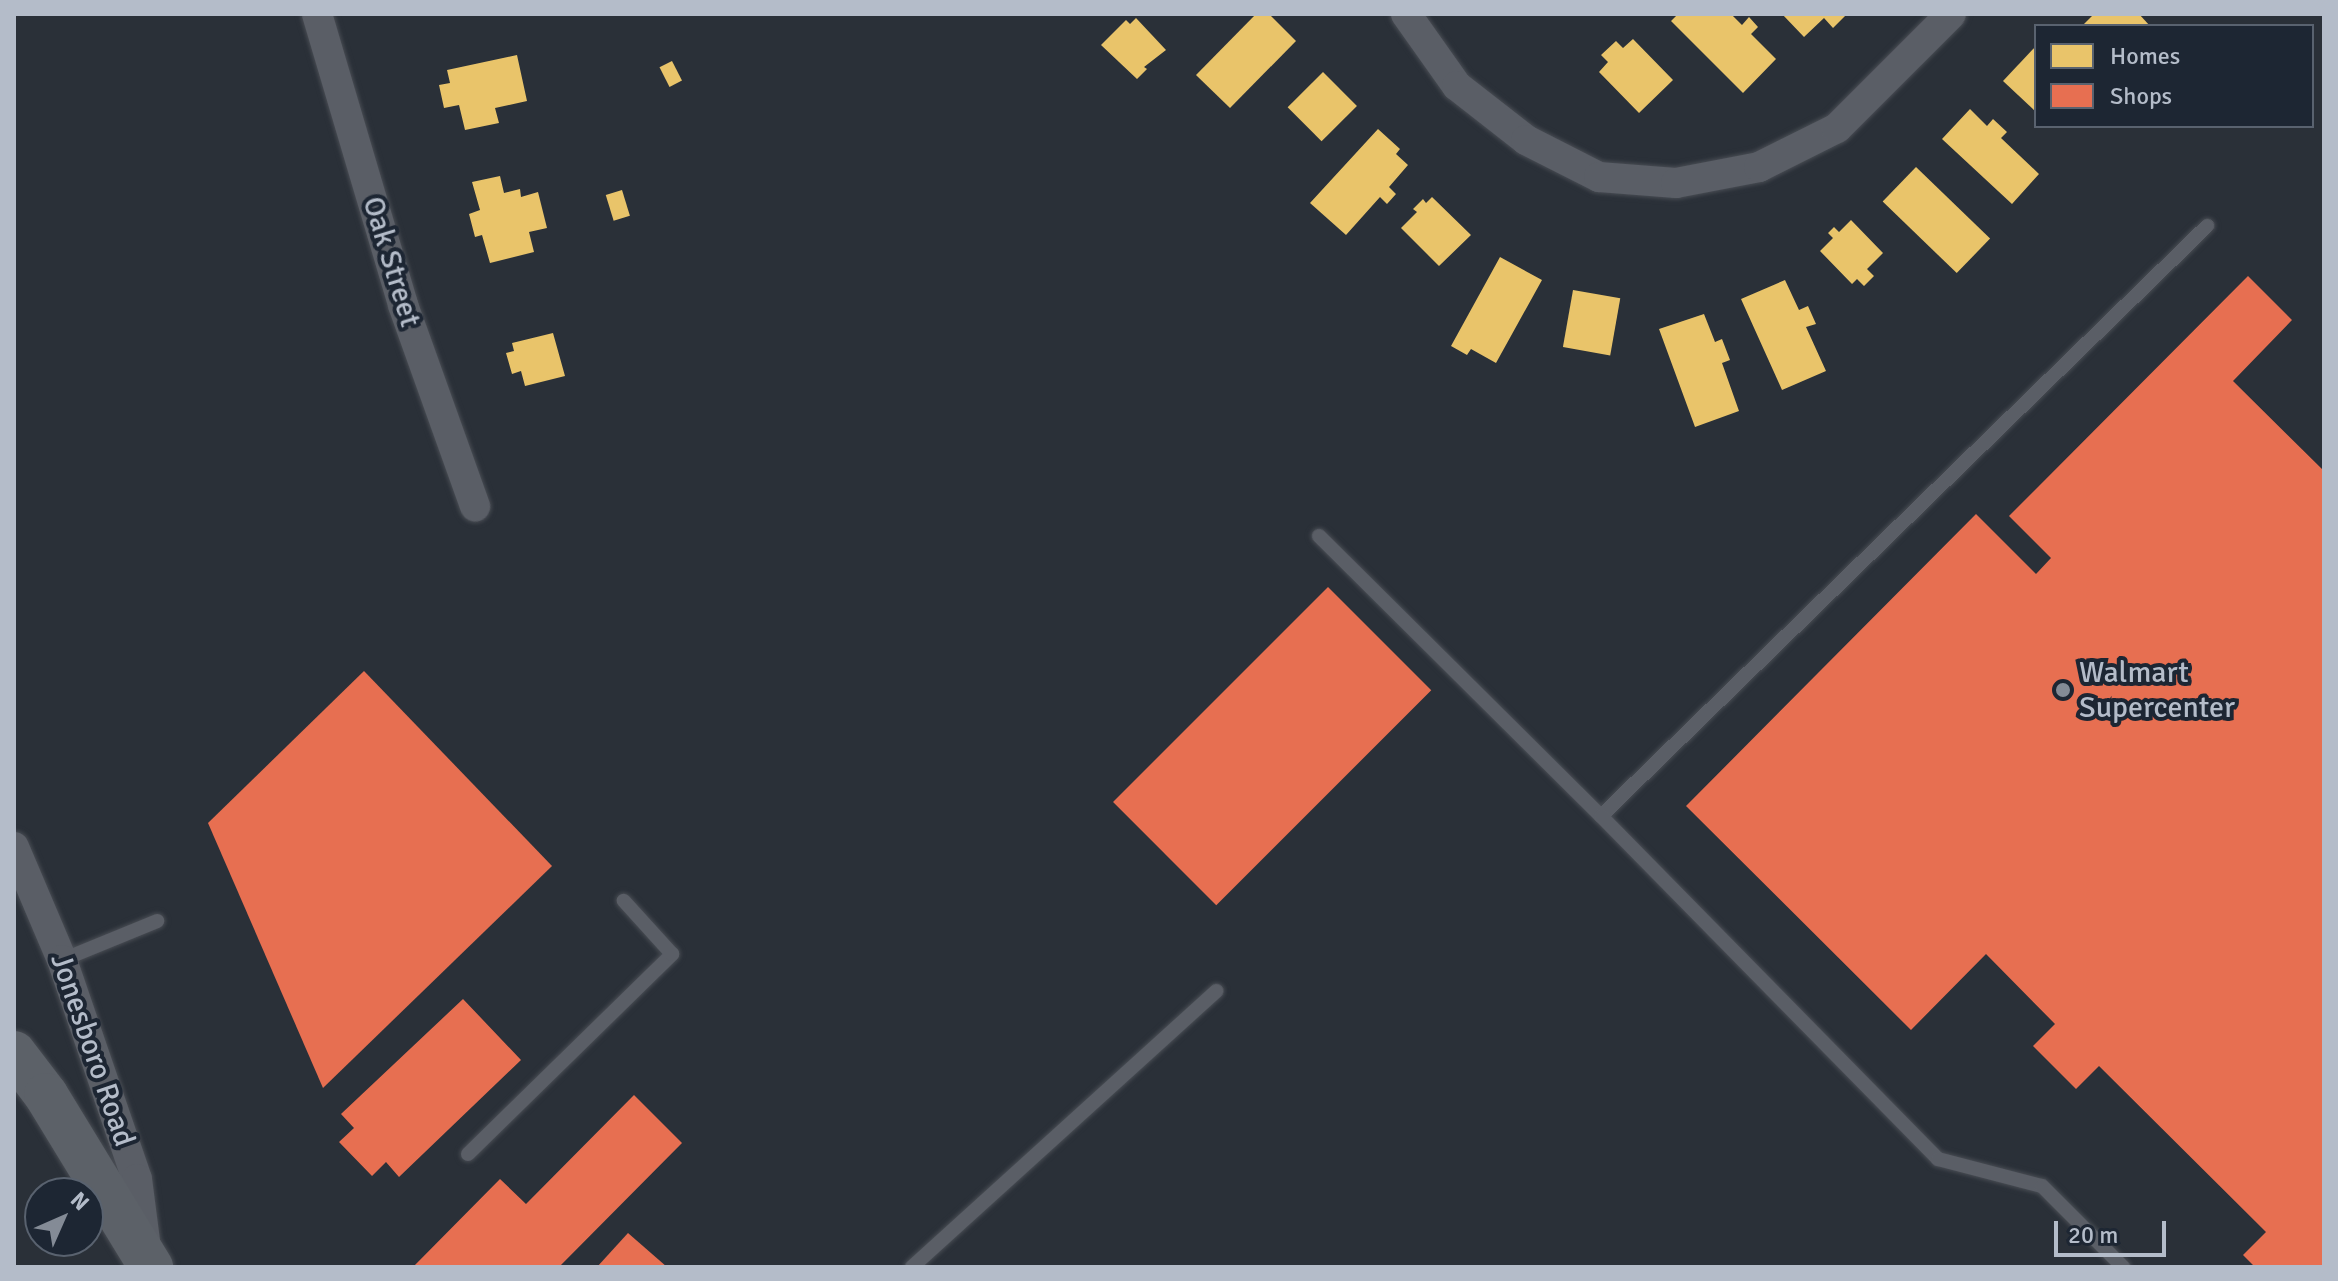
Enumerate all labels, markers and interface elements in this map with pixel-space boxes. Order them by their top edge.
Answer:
legend [2034,24,2314,128]
text: Homes [2110,41,2180,71]
text: Shops [2110,81,2172,111]
street label: Oak Street [354,192,428,332]
place label: Walmart Supercenter [2079,655,2235,726]
marker: Walmart Supercenter [2054,681,2072,699]
street label: Jonesboro Road [42,949,142,1151]
north arrow [24,1177,104,1257]
text: N [65,1186,95,1216]
scale bar [2058,1205,2170,1255]
text: 20 m [2068,1220,2118,1250]

